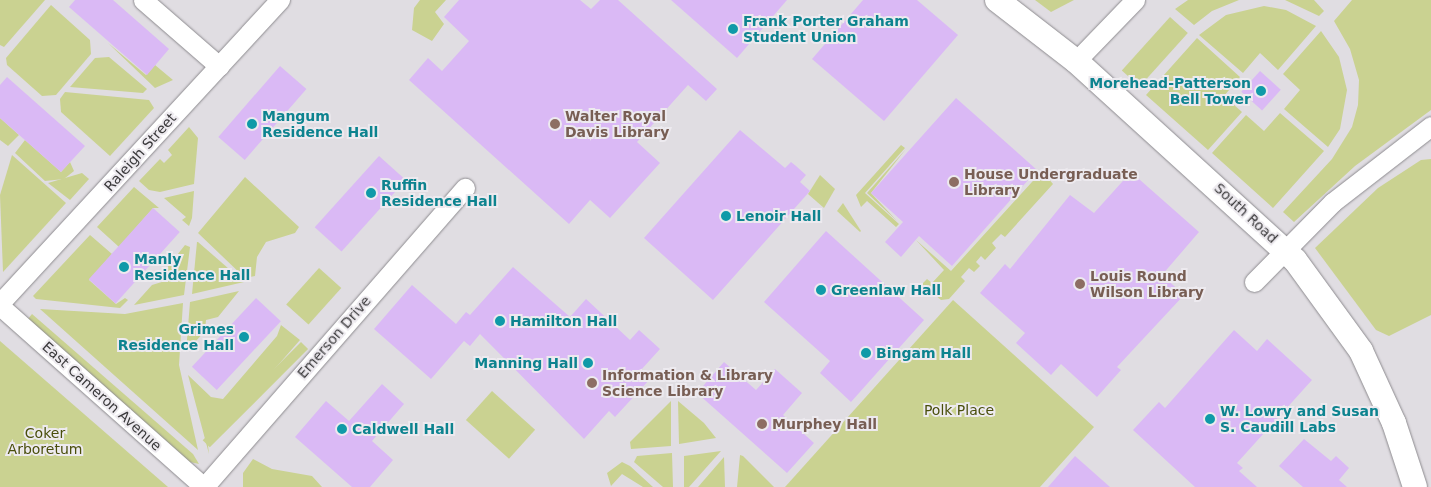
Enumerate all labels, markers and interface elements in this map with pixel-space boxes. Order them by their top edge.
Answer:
place label: Frank Porter Graham Student Union [743,13,909,46]
marker: Frank Porter Graham Student Union [727,23,739,35]
place label: Morehead-Patterson Bell Tower [1089,75,1251,108]
marker: Morehead-Patterson Bell Tower [1255,85,1267,97]
place label: Mangum Residence Hall [262,108,378,140]
place label: Walter Royal Davis Library [565,108,669,140]
street label: Raleigh Street [101,110,179,194]
marker: Mangum Residence Hall [246,118,258,130]
marker: Walter Royal Davis Library [549,118,561,130]
place label: House Undergraduate Library [964,166,1138,198]
marker: House Undergraduate Library [948,176,960,188]
place label: Ruffin Residence Hall [381,177,497,210]
street label: South Road [1211,179,1281,247]
marker: Ruffin Residence Hall [365,187,377,199]
place label: Lenoir Hall [736,208,821,224]
marker: Lenoir Hall [720,210,732,222]
place label: Manly Residence Hall [134,251,250,284]
marker: Manly Residence Hall [118,261,130,273]
place label: Louis Round Wilson Library [1090,268,1204,300]
marker: Louis Round Wilson Library [1074,278,1086,290]
place label: Greenlaw Hall [831,282,941,298]
marker: Greenlaw Hall [815,284,827,296]
street label: Emerson Drive [294,292,374,382]
place label: Hamilton Hall [510,313,617,329]
marker: Hamilton Hall [494,315,506,327]
place label: Grimes Residence Hall [118,321,234,354]
marker: Grimes Residence Hall [238,331,250,343]
street label: East Cameron Avenue [39,338,165,454]
place label: Bingam Hall [876,345,971,361]
marker: Bingam Hall [860,347,872,359]
place label: Manning Hall [474,355,578,371]
marker: Manning Hall [582,357,594,369]
place label: Information & Library Science Library [602,367,773,400]
marker: Information & Library Science Library [586,377,598,389]
park label: Polk Place [924,402,994,418]
place label: W. Lowry and Susan S. Caudill Labs [1220,403,1379,436]
marker: W. Lowry and Susan S. Caudill Labs [1204,413,1216,425]
place label: Murphey Hall [772,416,877,432]
marker: Murphey Hall [756,418,768,430]
place label: Caldwell Hall [352,421,454,437]
marker: Caldwell Hall [336,423,348,435]
park label: Coker Arboretum [8,425,82,458]

